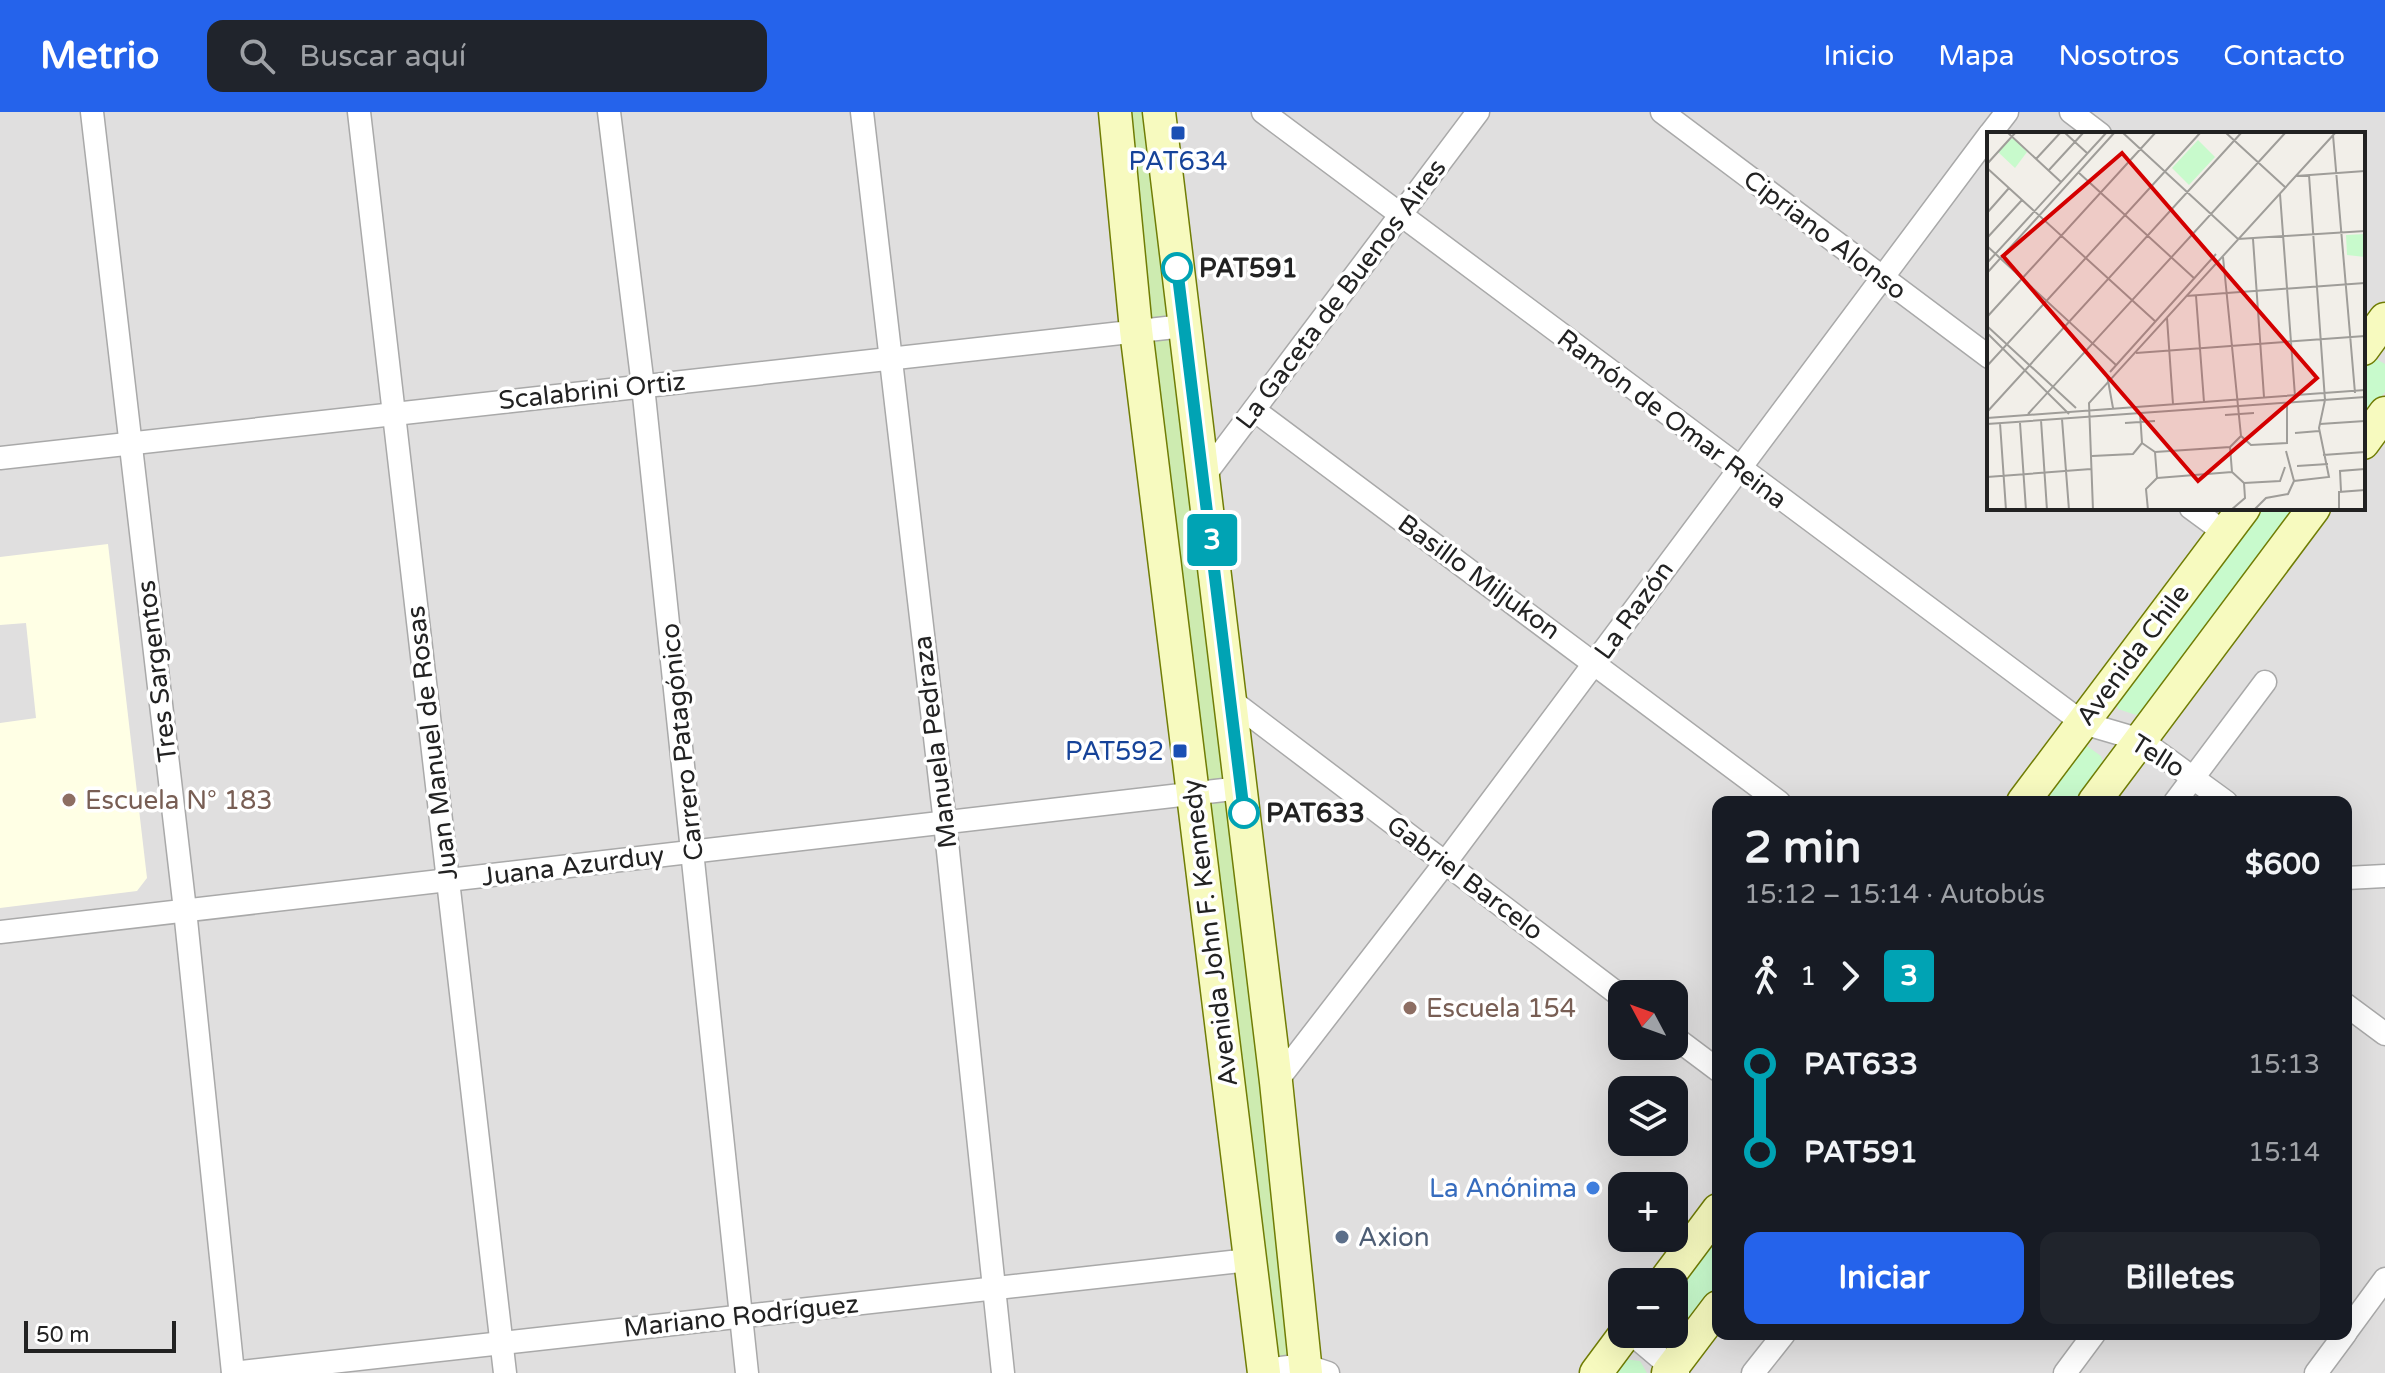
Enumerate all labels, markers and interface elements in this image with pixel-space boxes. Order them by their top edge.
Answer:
search box [207,20,767,92]
text: Metrio [40,33,159,79]
icon: search [235,34,279,78]
text: Buscar aquí [299,38,466,75]
text: Inicio [1824,39,1894,73]
text: Mapa [1938,39,2014,73]
text: Nosotros [2058,39,2179,73]
text: Contacto [2223,39,2345,73]
marker: PAT634 [1169,124,1187,142]
inset map [1987,132,2365,510]
place label: PAT634 [1129,146,1227,177]
street label: La Gaceta de Buenos Aires [1229,153,1453,435]
street label: Cipriano Alonso [1737,164,1913,306]
marker: PAT591 [1162,253,1192,283]
place label: PAT591 [1199,253,1298,284]
street label: Ramón de Omar Reina [1551,323,1793,515]
street label: Scalabrini Ortiz [497,366,687,416]
street label: Basillo Miljukon [1392,508,1566,646]
line badge: 3 [1186,514,1238,566]
text: 3 [1203,523,1221,557]
street label: La Razón [1588,555,1680,665]
street label: Tres Sargentos [130,578,184,764]
street label: Avenida Chile [2070,578,2196,732]
street label: Juan Manuel de Rosas [400,604,464,882]
street label: Carrero Patagónico [654,622,710,862]
street label: Manuela Pedraza [907,634,963,850]
street label: Tello [2125,728,2191,784]
place label: PAT592 [1065,736,1164,767]
marker: PAT592 [1171,742,1189,760]
street label: Avenida John F. Kennedy [1176,777,1244,1089]
place label: Escuela N° 183 [85,785,273,816]
marker: Escuela N° 183 [60,791,78,809]
marker: PAT633 [1229,798,1259,828]
place label: PAT633 [1266,798,1365,829]
street label: Gabriel Barcelo [1381,809,1549,947]
text: 2 min [1744,822,1861,875]
street label: Juana Azurduy [480,839,666,893]
text: $600 [2245,846,2320,883]
text: 15:12 – 15:14 · Autobús [1744,879,2045,910]
icon: walk [1744,954,1788,998]
icon: forward [1828,954,1872,998]
text: 3 [1900,959,1918,993]
text: 1 [1800,961,1816,992]
north arrow [1608,980,1688,1060]
map controls [1608,980,1688,1348]
place label: Escuela 154 [1426,993,1576,1024]
marker: Escuela 154 [1401,999,1419,1017]
text: PAT633 [1804,1046,1918,1083]
text: 15:13 [2248,1049,2320,1080]
button: layers [1608,1076,1688,1156]
text: PAT591 [1804,1134,1918,1171]
text: 15:14 [2248,1137,2320,1168]
button: + [1608,1172,1688,1252]
place label: La Anónima [1429,1173,1577,1204]
marker: La Anónima [1584,1179,1602,1197]
place label: Axion [1358,1222,1430,1253]
marker: Axion [1333,1228,1351,1246]
button: Iniciar [1744,1232,2024,1324]
button: Billetes [2040,1232,2320,1324]
button: − [1608,1268,1688,1348]
street label: Mariano Rodríguez [622,1288,860,1344]
scale bar [24,1317,176,1353]
text: 50 m [36,1322,90,1348]

